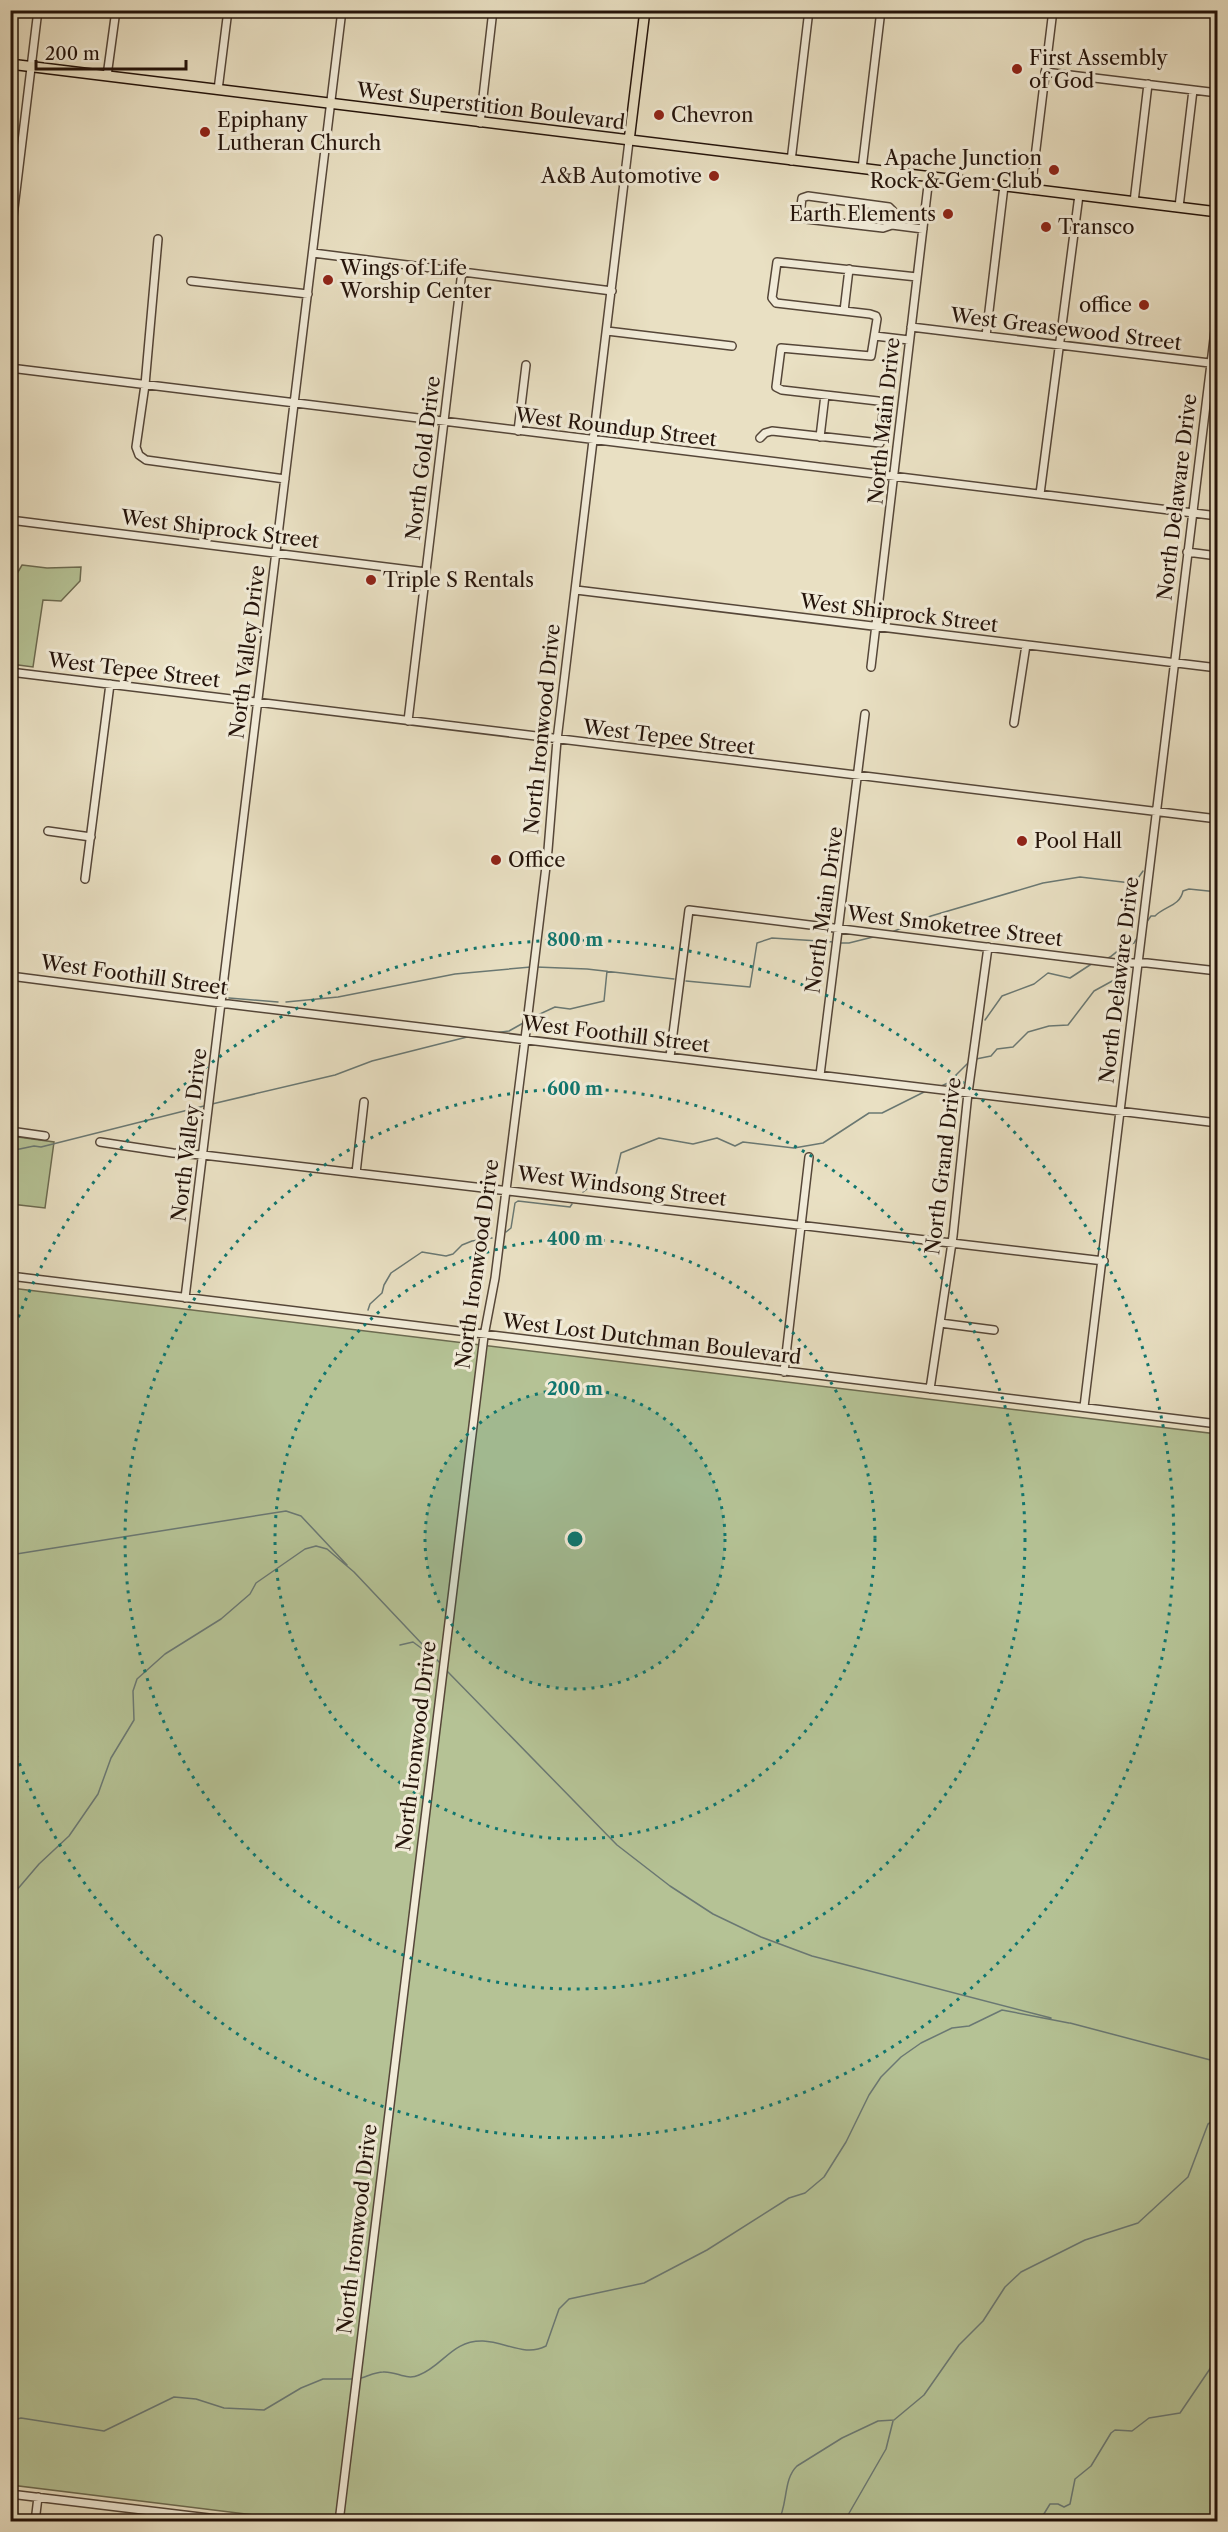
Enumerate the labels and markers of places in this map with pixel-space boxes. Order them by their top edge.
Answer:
place label: First Assembly of God [1029,46,1169,93]
marker: First Assembly of God [1010,62,1024,76]
place label: Chevron [671,103,754,127]
place label: Epiphany Lutheran Church [217,108,382,155]
marker: Chevron [652,108,666,122]
marker: Epiphany Lutheran Church [198,125,212,139]
place label: Apache Junction Rock & Gem Club [870,146,1042,193]
marker: Apache Junction Rock & Gem Club [1047,163,1061,177]
place label: A&B Automotive [540,164,702,188]
marker: A&B Automotive [707,169,721,183]
place label: Earth Elements [789,202,936,226]
marker: Earth Elements [941,207,955,221]
place label: Transco [1058,215,1135,239]
marker: Transco [1039,220,1053,234]
place label: Wings of Life Worship Center [339,256,492,303]
marker: Wings of Life Worship Center [321,273,335,287]
place label: office [1079,293,1132,317]
marker: office [1137,298,1151,312]
place label: Triple S Rentals [383,568,534,592]
marker: Triple S Rentals [364,573,378,587]
place label: Pool Hall [1034,829,1122,853]
marker: Pool Hall [1015,834,1029,848]
place label: Office [508,848,566,872]
marker: Office [489,853,503,867]
centre of rings [565,1529,585,1549]

